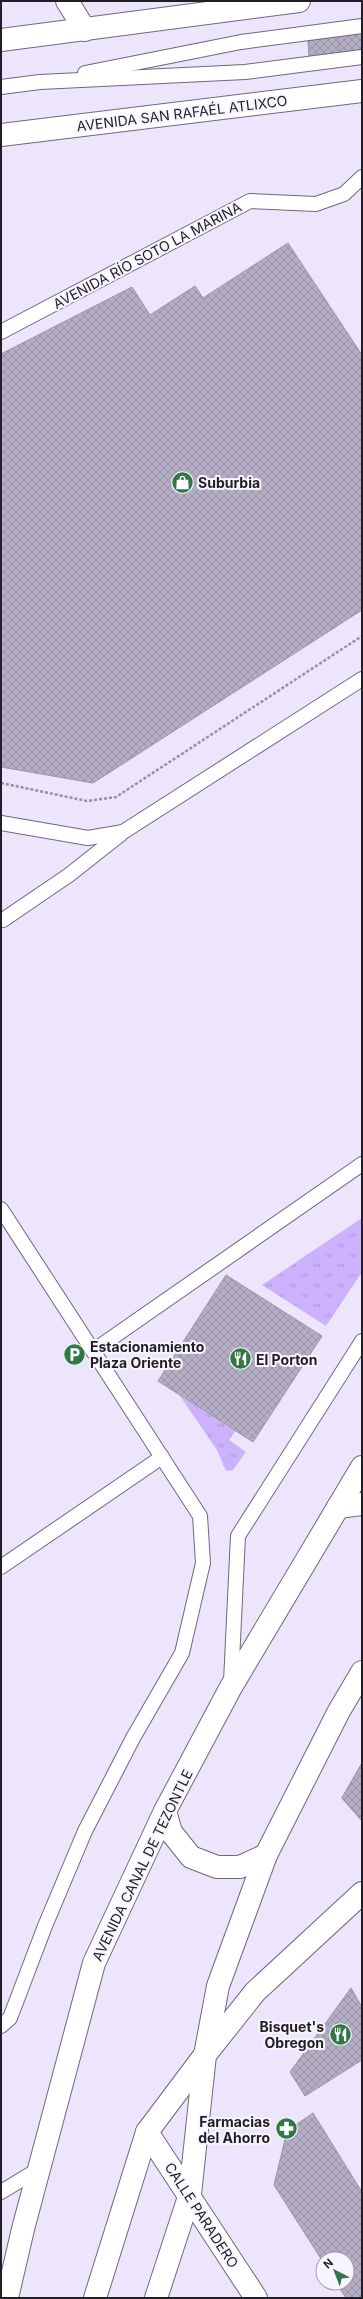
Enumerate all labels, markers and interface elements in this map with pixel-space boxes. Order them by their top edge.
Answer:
street label: AVENIDA SAN RAFAÉL ATLIXCO [76,92,288,134]
street label: AVENIDA RÍO SOTO LA MARINA [50,198,244,312]
shop icon: Suburbia [169,469,195,495]
place label: Suburbia [198,474,260,491]
place label: Estacionamiento Plaza Oriente [90,1338,205,1371]
parking icon: Estacionamiento Plaza Oriente [62,1341,88,1367]
restaurant icon: El Porton [227,1346,253,1372]
place label: El Porton [256,1351,317,1368]
street label: AVENIDA CANAL DE TEZONTLE [88,1767,196,1963]
place label: Bisquet's Obregon [260,2018,324,2051]
restaurant icon: Bisquet's Obregon [327,2021,353,2047]
place label: Farmacias del Ahorro [198,2113,270,2146]
pharmacy icon: Farmacias del Ahorro [273,2116,299,2142]
street label: CALLE PARADERO [162,2159,242,2271]
north arrow [315,2251,355,2291]
text: N [321,2256,336,2272]

